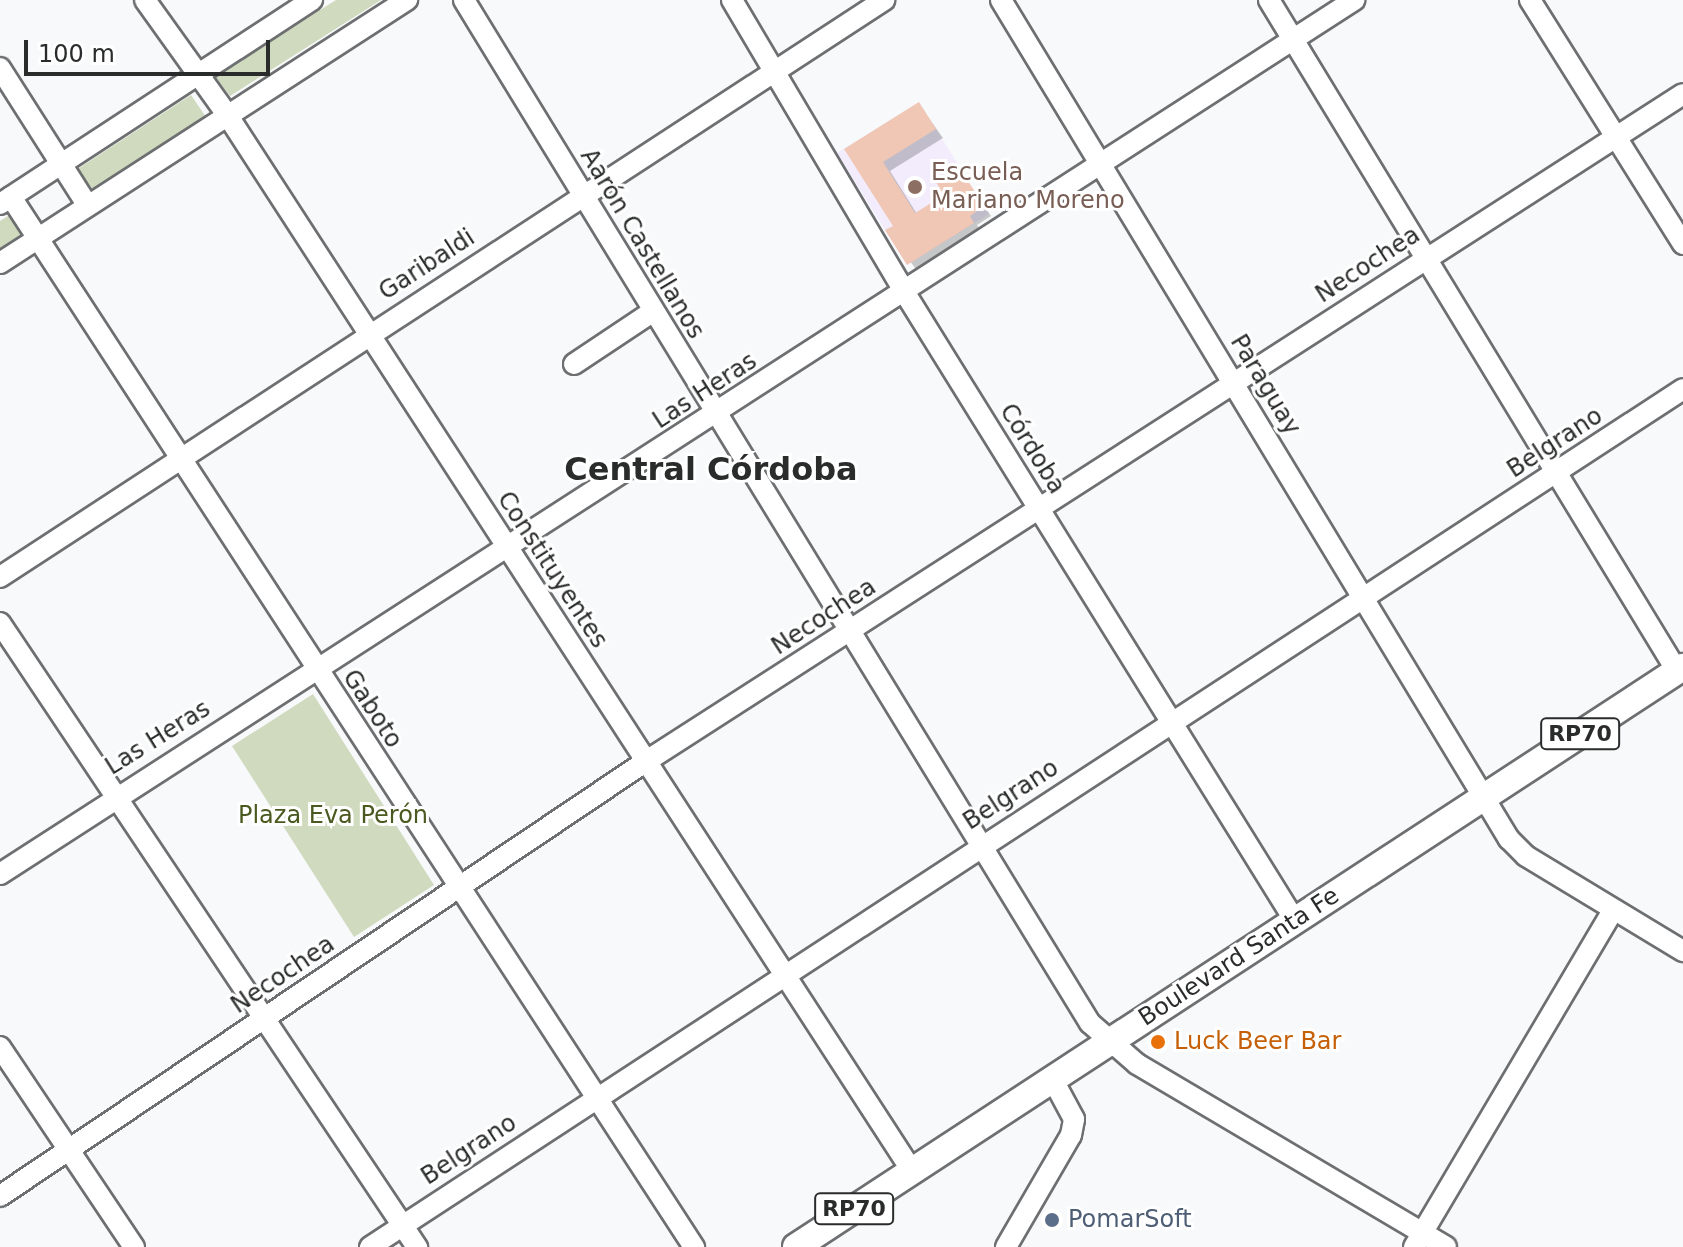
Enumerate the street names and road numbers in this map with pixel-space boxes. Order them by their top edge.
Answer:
street label: Aarón Castellanos [574,144,710,344]
street label: Necochea [1310,221,1426,309]
street label: Garibaldi [374,223,480,307]
street label: Paraguay [1224,330,1306,440]
street label: Las Heras [648,347,762,435]
street label: Córdoba [993,399,1071,499]
street label: Belgrano [1502,402,1608,484]
street label: Constituyentes [491,486,613,654]
street label: Necochea [766,573,882,661]
street label: Gaboto [336,665,408,753]
street label: Las Heras [100,694,216,782]
road number: RP70 [1540,716,1620,752]
street label: Belgrano [958,754,1064,836]
street label: Boulevard Santa Fe [1133,881,1345,1033]
street label: Necochea [226,930,340,1020]
street label: Belgrano [416,1109,522,1191]
road number: RP70 [814,1191,894,1227]

